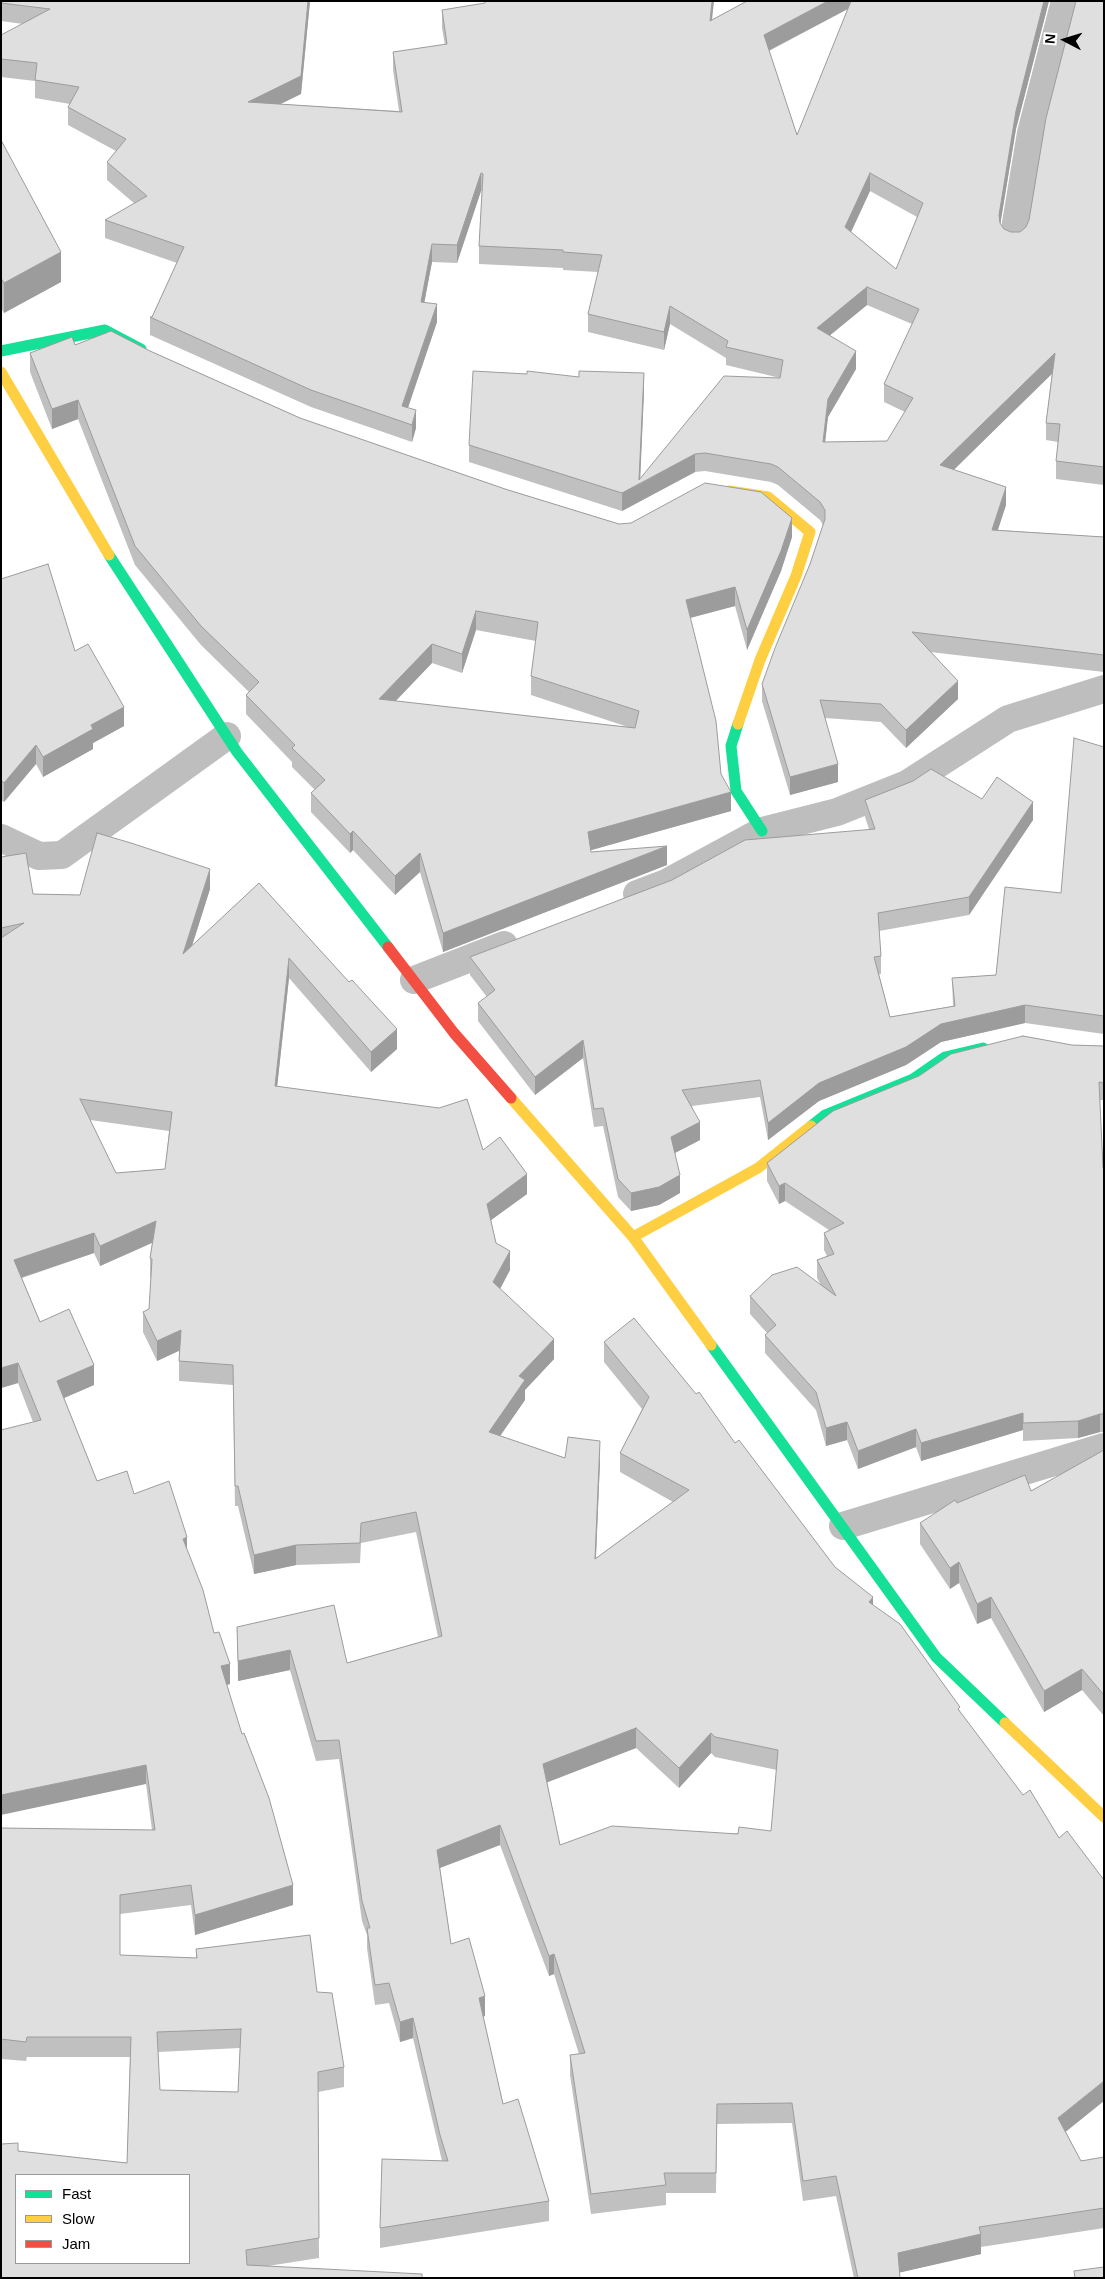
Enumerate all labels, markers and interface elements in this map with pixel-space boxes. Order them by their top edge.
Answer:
north arrow [1040,15,1090,65]
text: N [1042,33,1058,44]
legend [15,2174,190,2264]
text: Fast [62,2185,91,2202]
text: Slow [62,2210,95,2227]
text: Jam [62,2235,90,2252]

